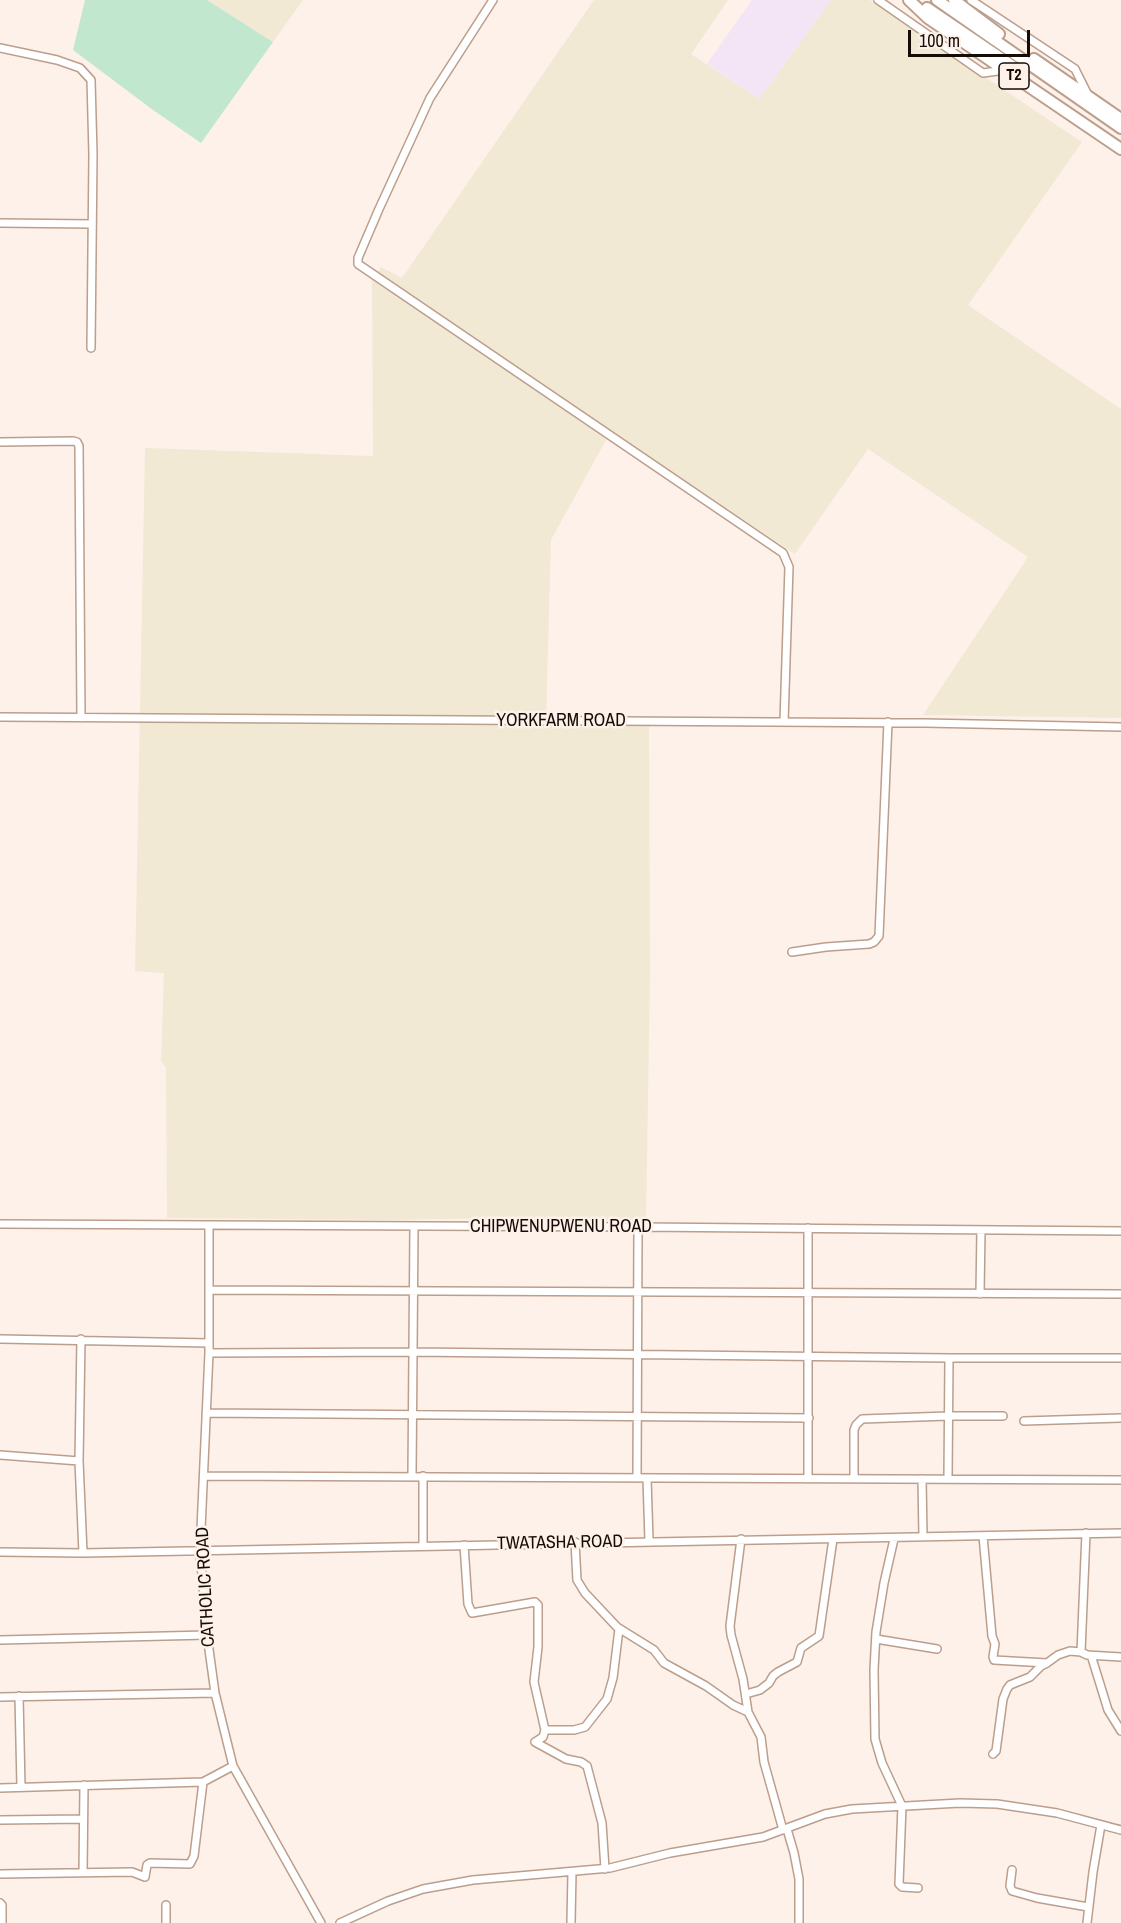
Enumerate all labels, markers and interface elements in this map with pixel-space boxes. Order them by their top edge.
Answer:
scale bar [911,18,1032,56]
text: 100 m [919,28,960,53]
road number: T2 [999,63,1029,89]
street label: YORKFARM ROAD [496,710,626,732]
street label: CHIPWENUPWENU ROAD [470,1216,652,1238]
street label: CATHOLIC ROAD [192,1526,220,1648]
street label: TWATASHA ROAD [497,1531,623,1555]

